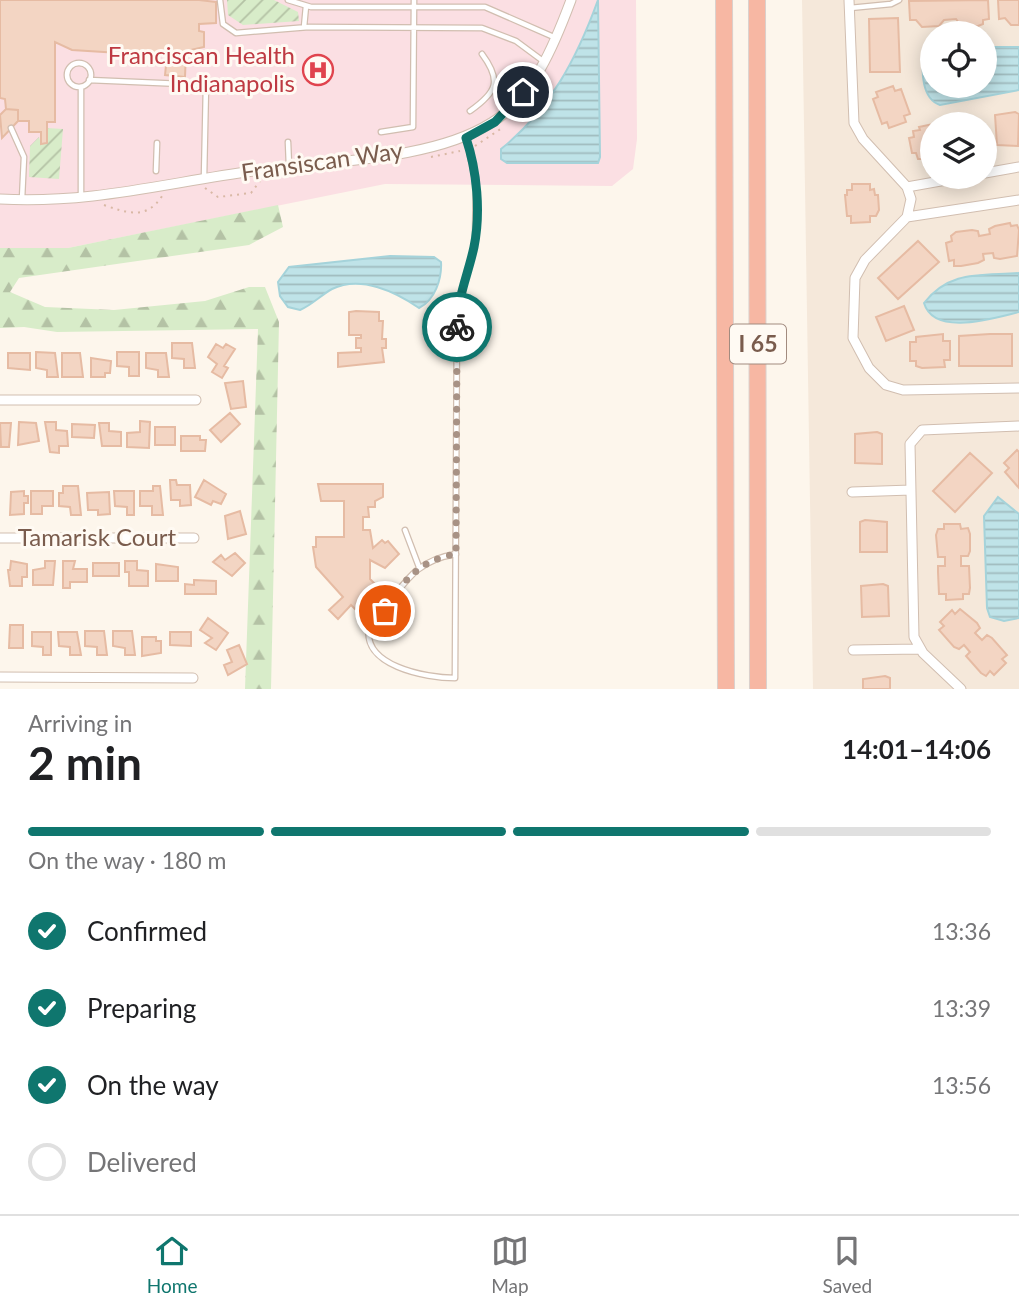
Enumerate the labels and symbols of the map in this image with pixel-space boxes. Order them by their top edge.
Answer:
place label: Franciscan Health Indianapolis [108,40,295,97]
hospital icon: Franciscan Health Indianapolis [301,53,335,87]
pin [493,62,553,122]
street label: Fransiscan Way [239,135,405,186]
courier [422,292,492,362]
road number: I 65 [730,324,786,364]
street label: Tamarisk Court [18,522,177,551]
pin [355,581,415,641]

